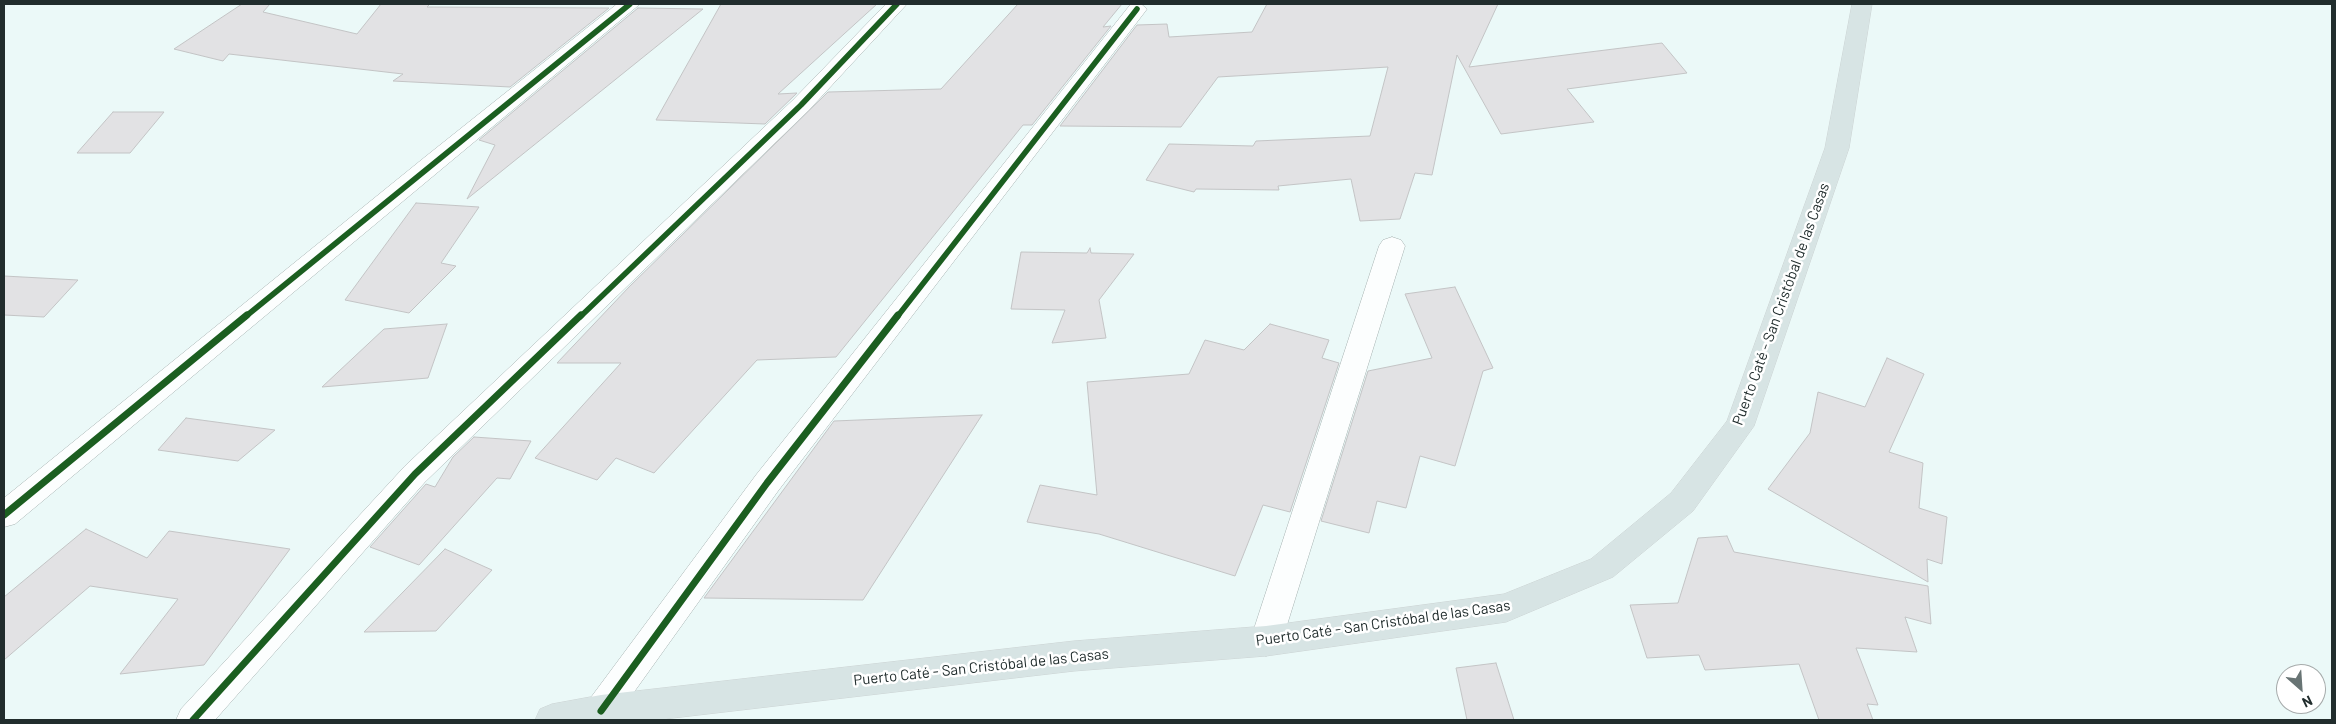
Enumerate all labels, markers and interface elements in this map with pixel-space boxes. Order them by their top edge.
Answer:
street label: Puerto Caté - San Cristóbal de las Casas [1729,180,1833,428]
street label: Puerto Caté - San Cristóbal de las Casas [1255,596,1511,650]
street label: Puerto Caté - San Cristóbal de las Casas [852,645,1110,689]
north arrow [2276,664,2326,714]
text: N [2299,692,2315,712]

